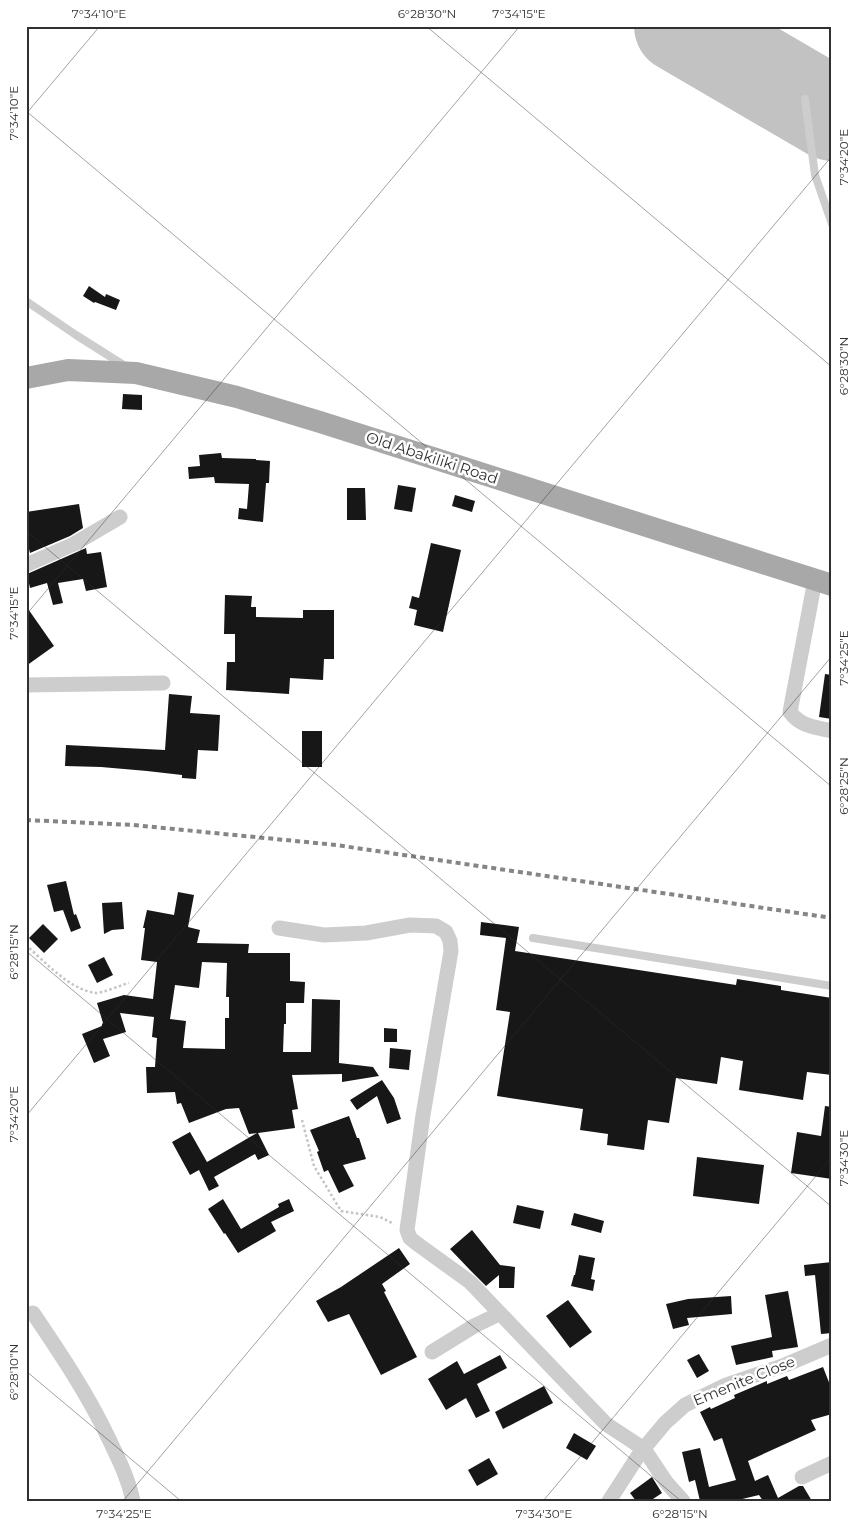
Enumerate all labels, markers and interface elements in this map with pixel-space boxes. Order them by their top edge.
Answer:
text: 7°34'10"E [72,6,126,21]
text: 6°28'30"N [398,6,456,21]
text: 7°34'15"E [492,6,546,21]
text: 7°34'10"E [6,86,21,140]
text: 7°34'20"E [836,129,851,185]
text: 6°28'30"N [836,337,851,395]
street label: Old Abakiliki Road [364,427,501,488]
text: 7°34'15"E [6,586,21,640]
text: 7°34'25"E [836,630,851,686]
text: 6°28'25"N [836,757,851,815]
text: 6°28'15"N [6,924,21,980]
text: 7°34'20"E [6,1086,21,1142]
text: 7°34'30"E [836,1130,851,1186]
text: 6°28'10"N [6,1344,21,1400]
street label: Emenite Close [690,1351,798,1410]
text: 7°34'25"E [96,1506,152,1521]
text: 7°34'30"E [516,1506,572,1521]
text: 6°28'15"N [652,1506,708,1521]

